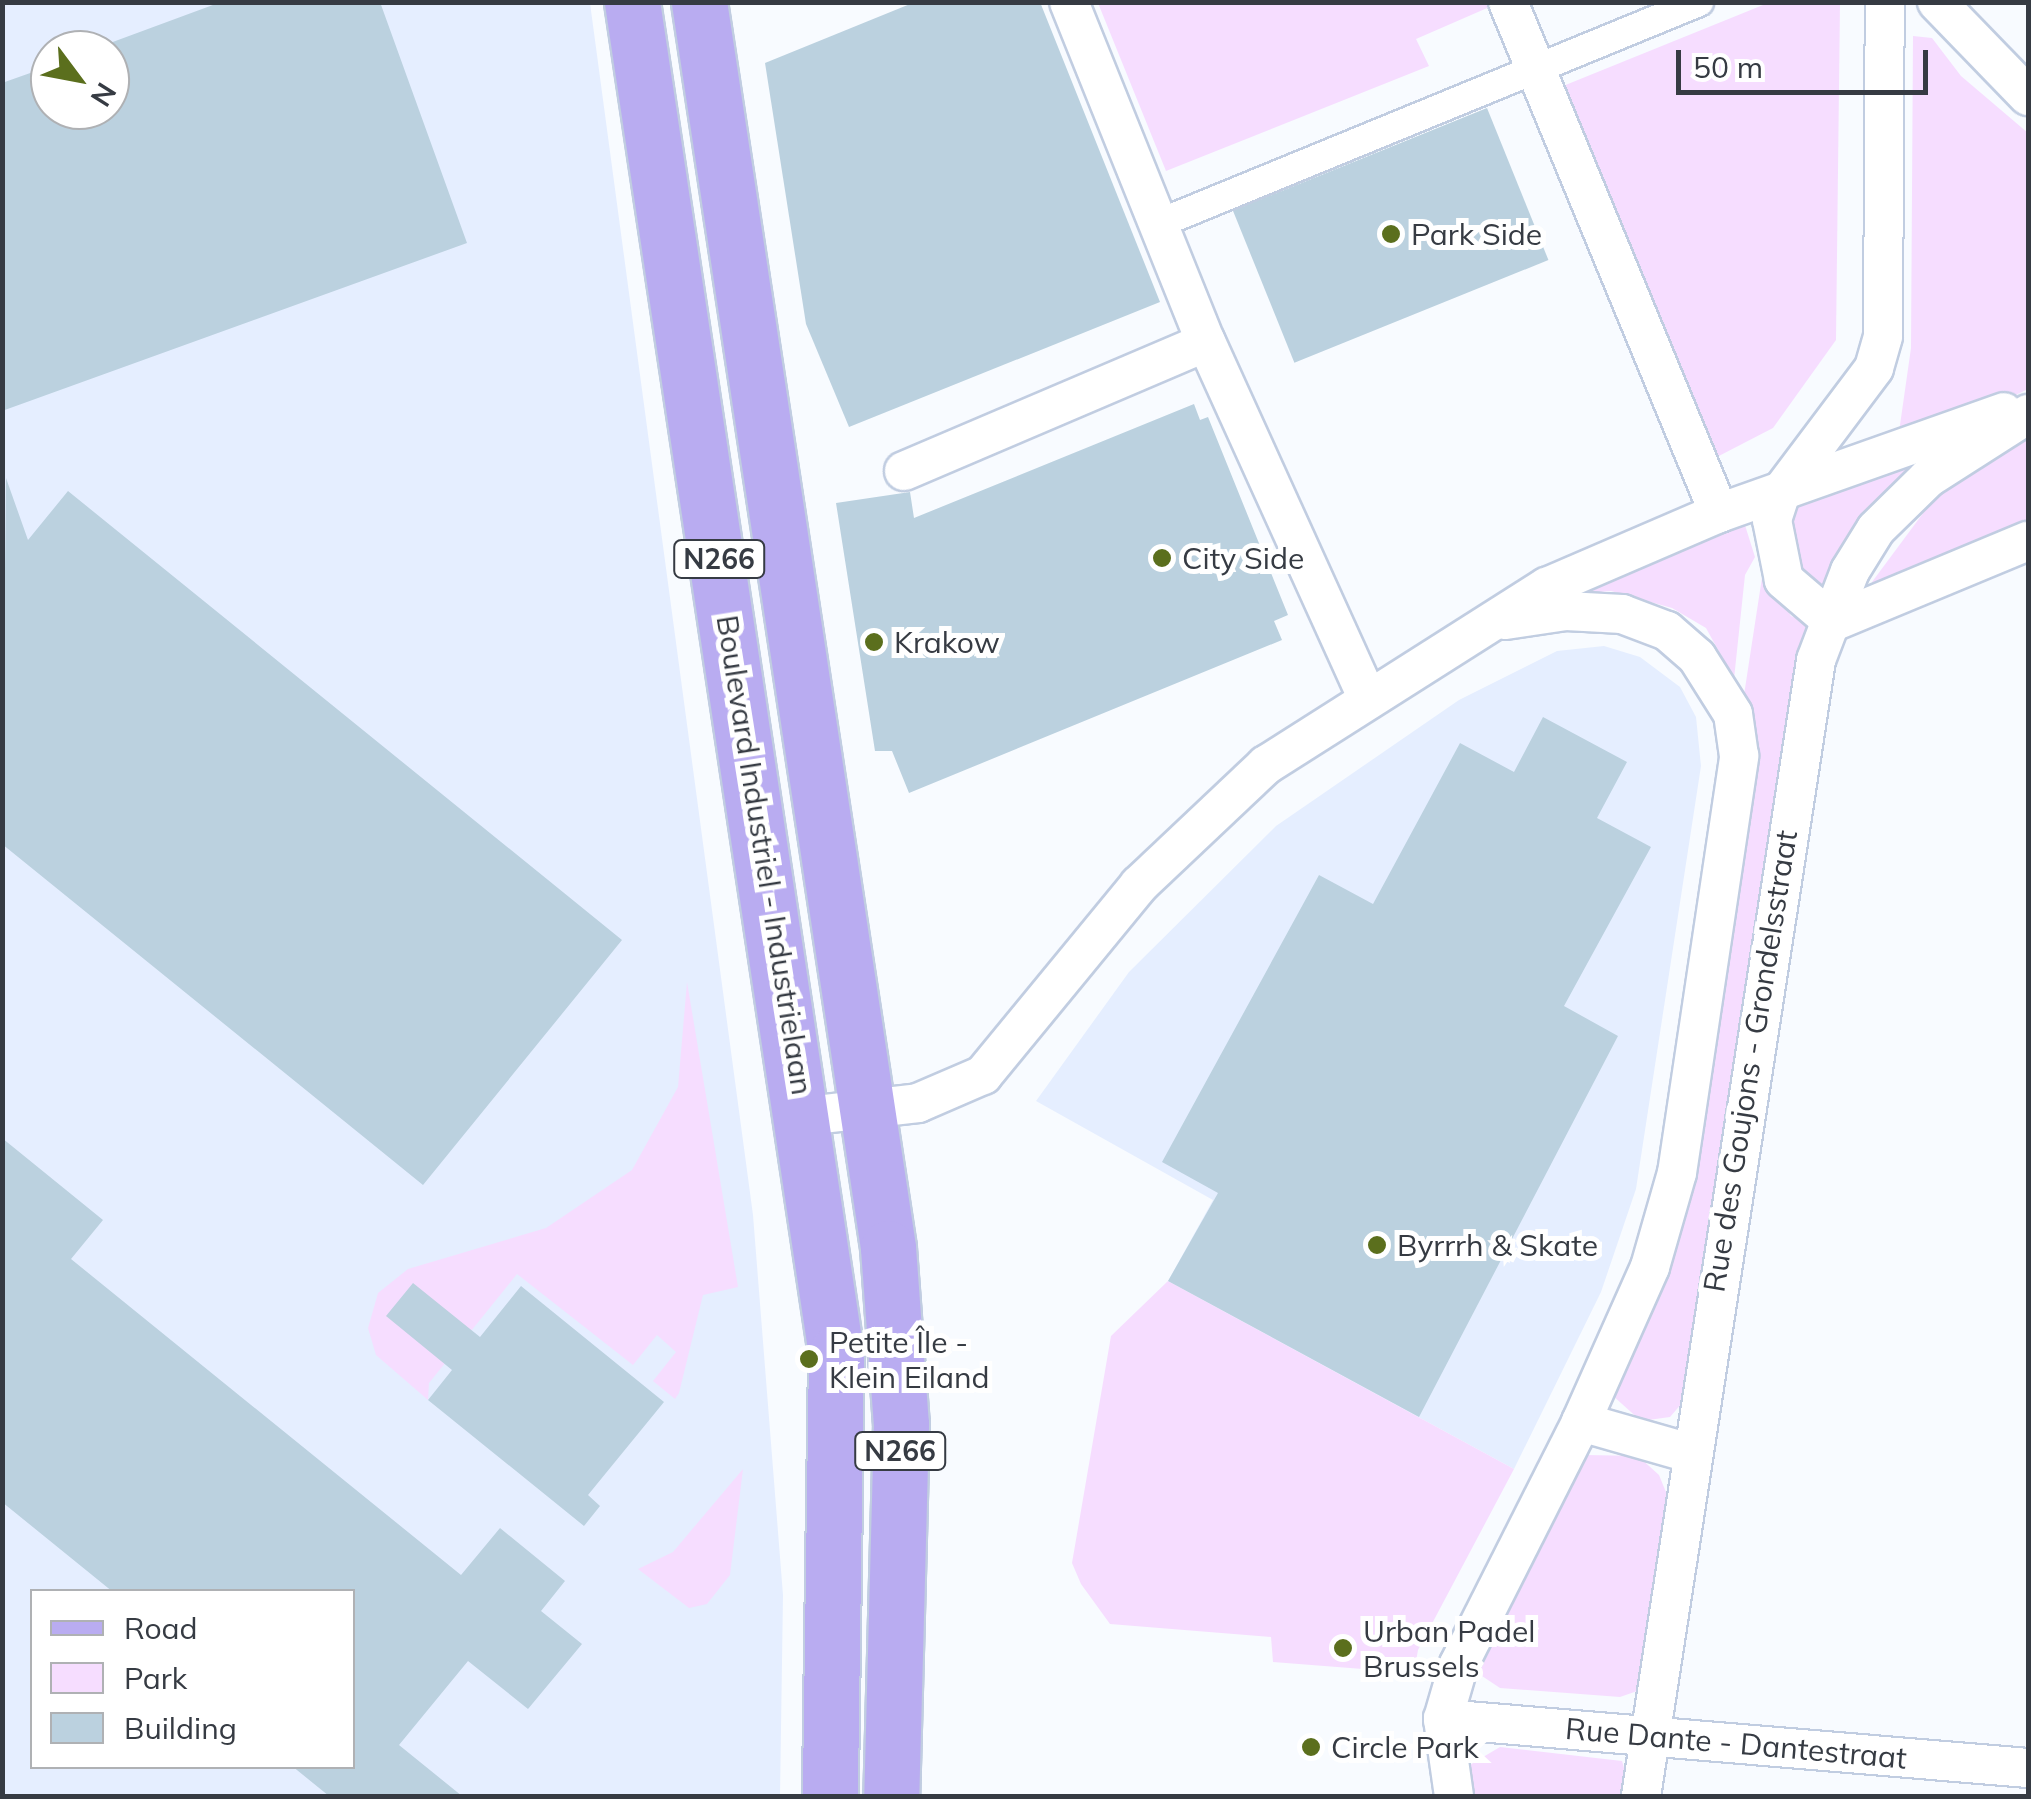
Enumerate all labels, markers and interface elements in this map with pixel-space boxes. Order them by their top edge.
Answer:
north arrow [30,30,130,130]
scale bar [1681,30,1934,92]
text: 50 m [1693,48,1763,86]
text: N [84,77,125,113]
place label: Park Side [1411,216,1542,252]
marker: Park Side [1380,223,1402,245]
road number: N266 [672,536,766,582]
place label: City Side [1182,540,1304,576]
marker: City Side [1151,547,1173,569]
street label: Boulevard Industriel - Industrielaan [709,613,821,1097]
place label: Krakow [894,624,1000,660]
marker: Krakow [863,631,885,653]
street label: Rue des Goujons - Grondelsstraat [1696,828,1804,1294]
place label: Byrrrh & Skate [1397,1227,1598,1263]
marker: Byrrrh & Skate [1366,1234,1388,1256]
place label: Petite Île - Klein Eiland [829,1324,990,1394]
marker: Petite Île - Klein Eiland [798,1348,820,1370]
road number: N266 [852,1428,948,1474]
legend [30,1589,355,1769]
text: Road [124,1609,198,1647]
place label: Urban Padel Brussels [1363,1613,1535,1684]
marker: Urban Padel Brussels [1332,1637,1354,1659]
text: Park [124,1659,187,1697]
text: Building [124,1709,237,1747]
street label: Rue Dante - Dantestraat [1564,1710,1908,1776]
place label: Circle Park [1331,1729,1479,1765]
marker: Circle Park [1300,1736,1322,1758]

